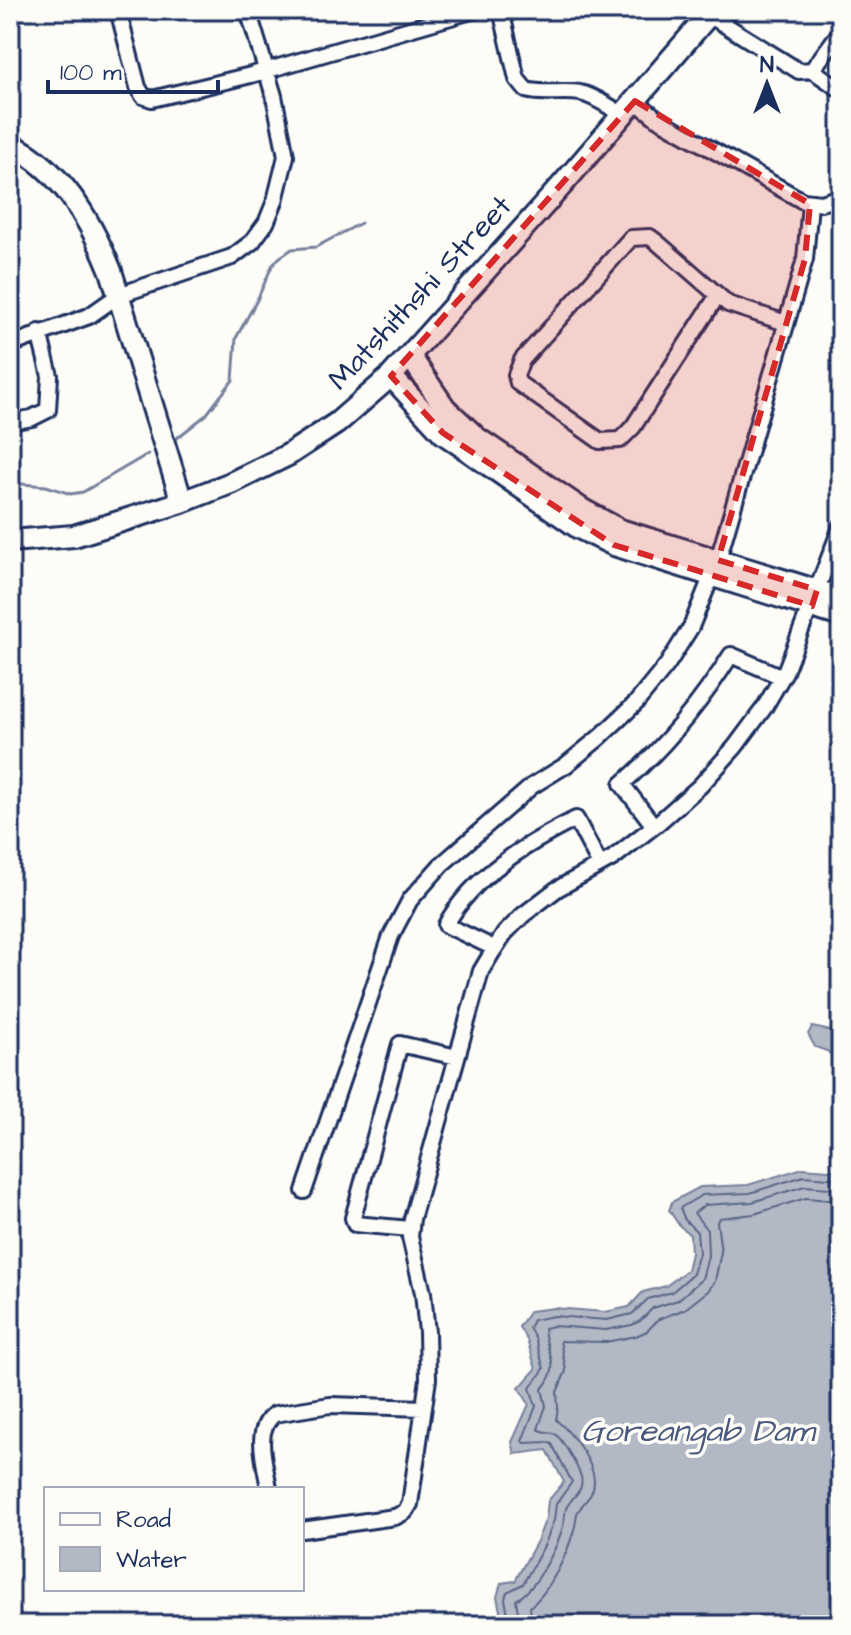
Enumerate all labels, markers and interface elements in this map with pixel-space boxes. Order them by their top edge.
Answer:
scale bar [48,44,218,94]
north arrow [727,44,807,124]
text: N [760,50,774,81]
text: 100 m [60,56,122,90]
street label: Matshithshi Street [318,186,522,400]
water label: Goreangab Dam [582,1409,818,1455]
legend [44,1487,304,1591]
text: Road [116,1503,171,1537]
text: Water [116,1543,187,1577]

